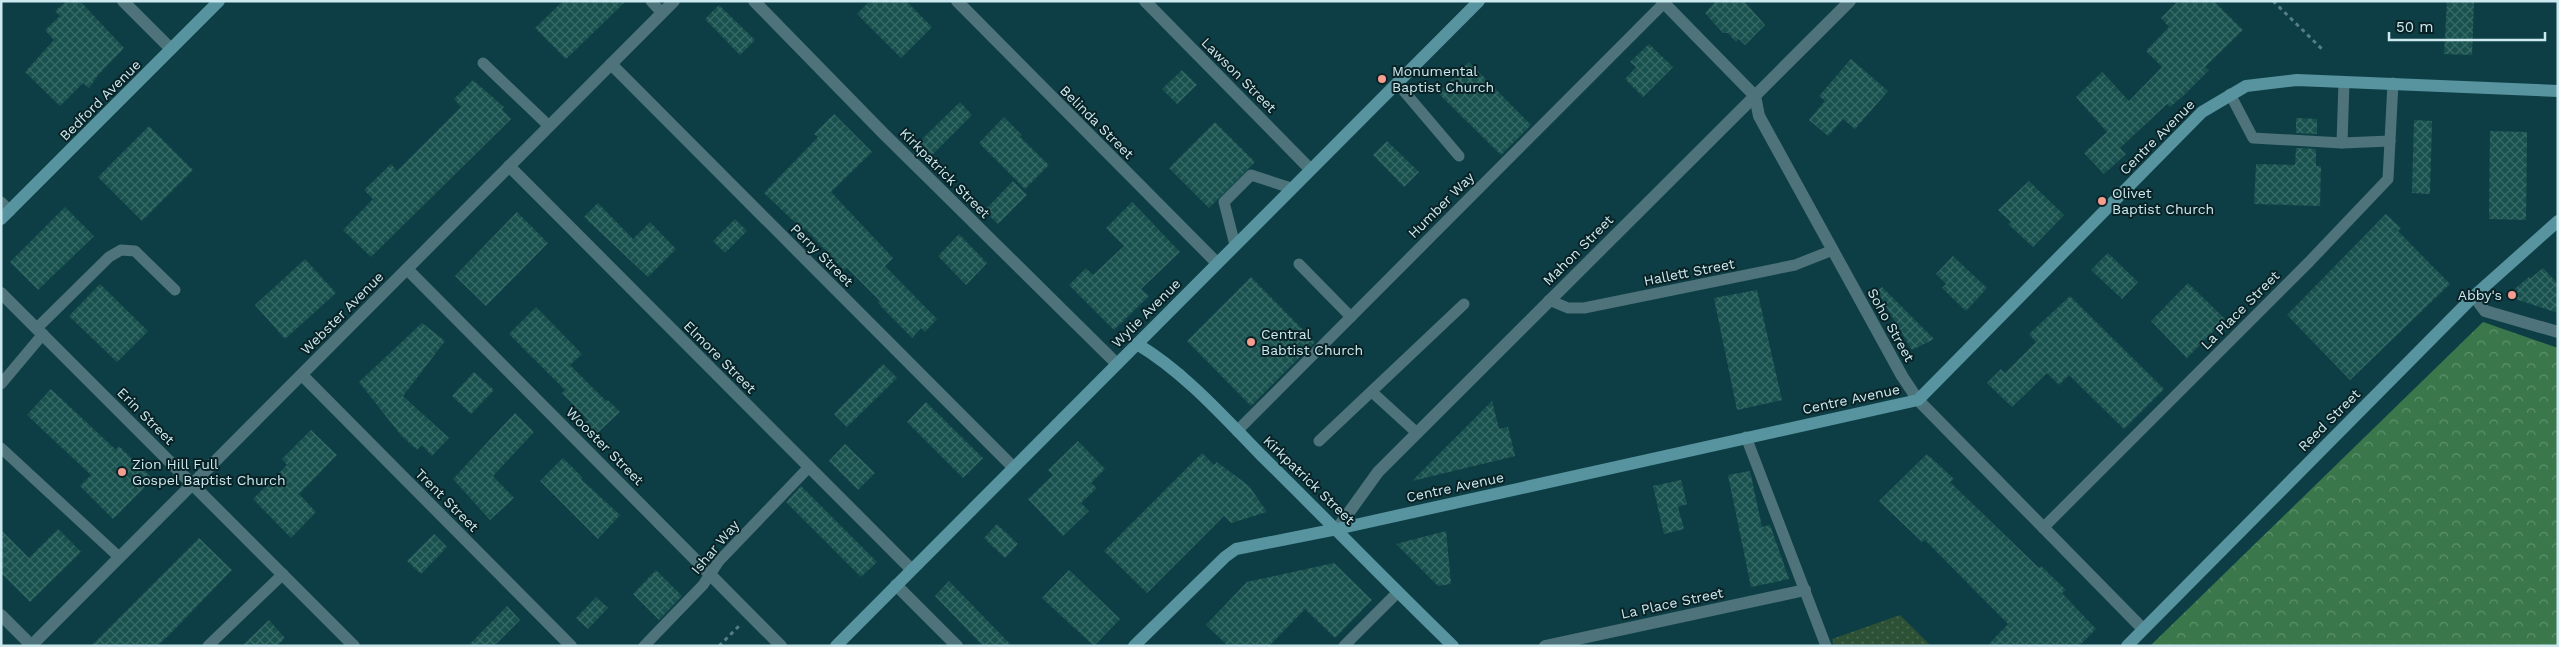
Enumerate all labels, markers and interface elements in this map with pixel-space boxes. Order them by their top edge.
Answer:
scale bar [2389,10,2545,42]
text: 50 m [2396,18,2433,36]
street label: Lawson Street [1198,34,1280,116]
street label: Bedford Avenue [56,56,144,144]
place label: Monumental Baptist Church [1392,63,1494,95]
marker: Monumental Baptist Church [1376,73,1388,85]
street label: Belinda Street [1057,82,1137,162]
street label: Centre Avenue [2116,96,2198,178]
street label: Kirkpatrick Street [897,125,993,221]
street label: Humber Way [1405,168,1478,241]
place label: Olivet Baptist Church [2112,185,2214,217]
marker: Olivet Baptist Church [2096,195,2108,207]
street label: Mahon Street [1540,212,1616,288]
street label: Perry Street [787,220,857,290]
street label: Hallett Street [1642,255,1736,289]
street label: La Place Street [2197,267,2283,353]
street label: Webster Avenue [297,268,387,358]
street label: Wylie Avenue [1108,275,1184,351]
street label: Soho Street [1864,286,1918,365]
place label: Abby's [2458,287,2502,303]
marker: Abby's [2506,289,2518,301]
street label: Elmore Street [681,318,759,396]
place label: Central Babtist Church [1261,326,1363,358]
marker: Central Babtist Church [1245,336,1257,348]
street label: Centre Avenue [1801,381,1901,417]
street label: Erin Street [114,384,178,448]
street label: Reed Street [2295,386,2363,454]
street label: Wooster Street [563,404,647,488]
street label: Kirkpatrick Street [1260,432,1358,528]
place label: Zion Hill Full Gospel Baptist Church [132,456,286,488]
street label: Trent Street [412,465,482,535]
marker: Zion Hill Full Gospel Baptist Church [116,466,128,478]
street label: Centre Avenue [1405,469,1505,505]
street label: Ishar Way [688,516,743,577]
street label: La Place Street [1619,584,1725,622]

